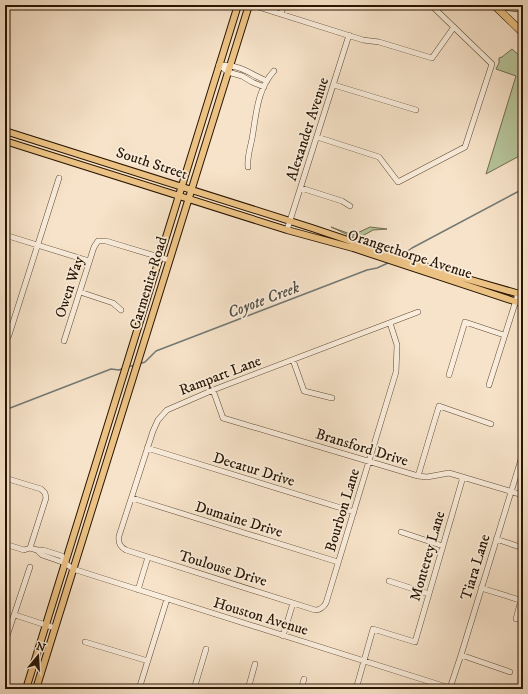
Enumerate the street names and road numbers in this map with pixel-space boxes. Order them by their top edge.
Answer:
street label: Alexander Avenue [282,75,333,183]
street label: South Street [114,143,190,184]
street label: Orangethorpe Avenue [345,225,474,284]
street label: Carmenita Road [125,234,172,332]
street label: Owen Way [51,253,89,320]
street label: Rampart Lane [176,351,264,400]
street label: Bransford Drive [313,424,410,471]
street label: Decatur Drive [211,448,297,491]
street label: Bourbon Lane [321,466,364,554]
street label: Dumaine Drive [193,497,285,542]
street label: Monterey Lane [406,509,449,603]
street label: Tiara Lane [456,532,494,602]
street label: Toulouse Drive [176,546,269,591]
street label: Houston Avenue [211,593,311,640]

